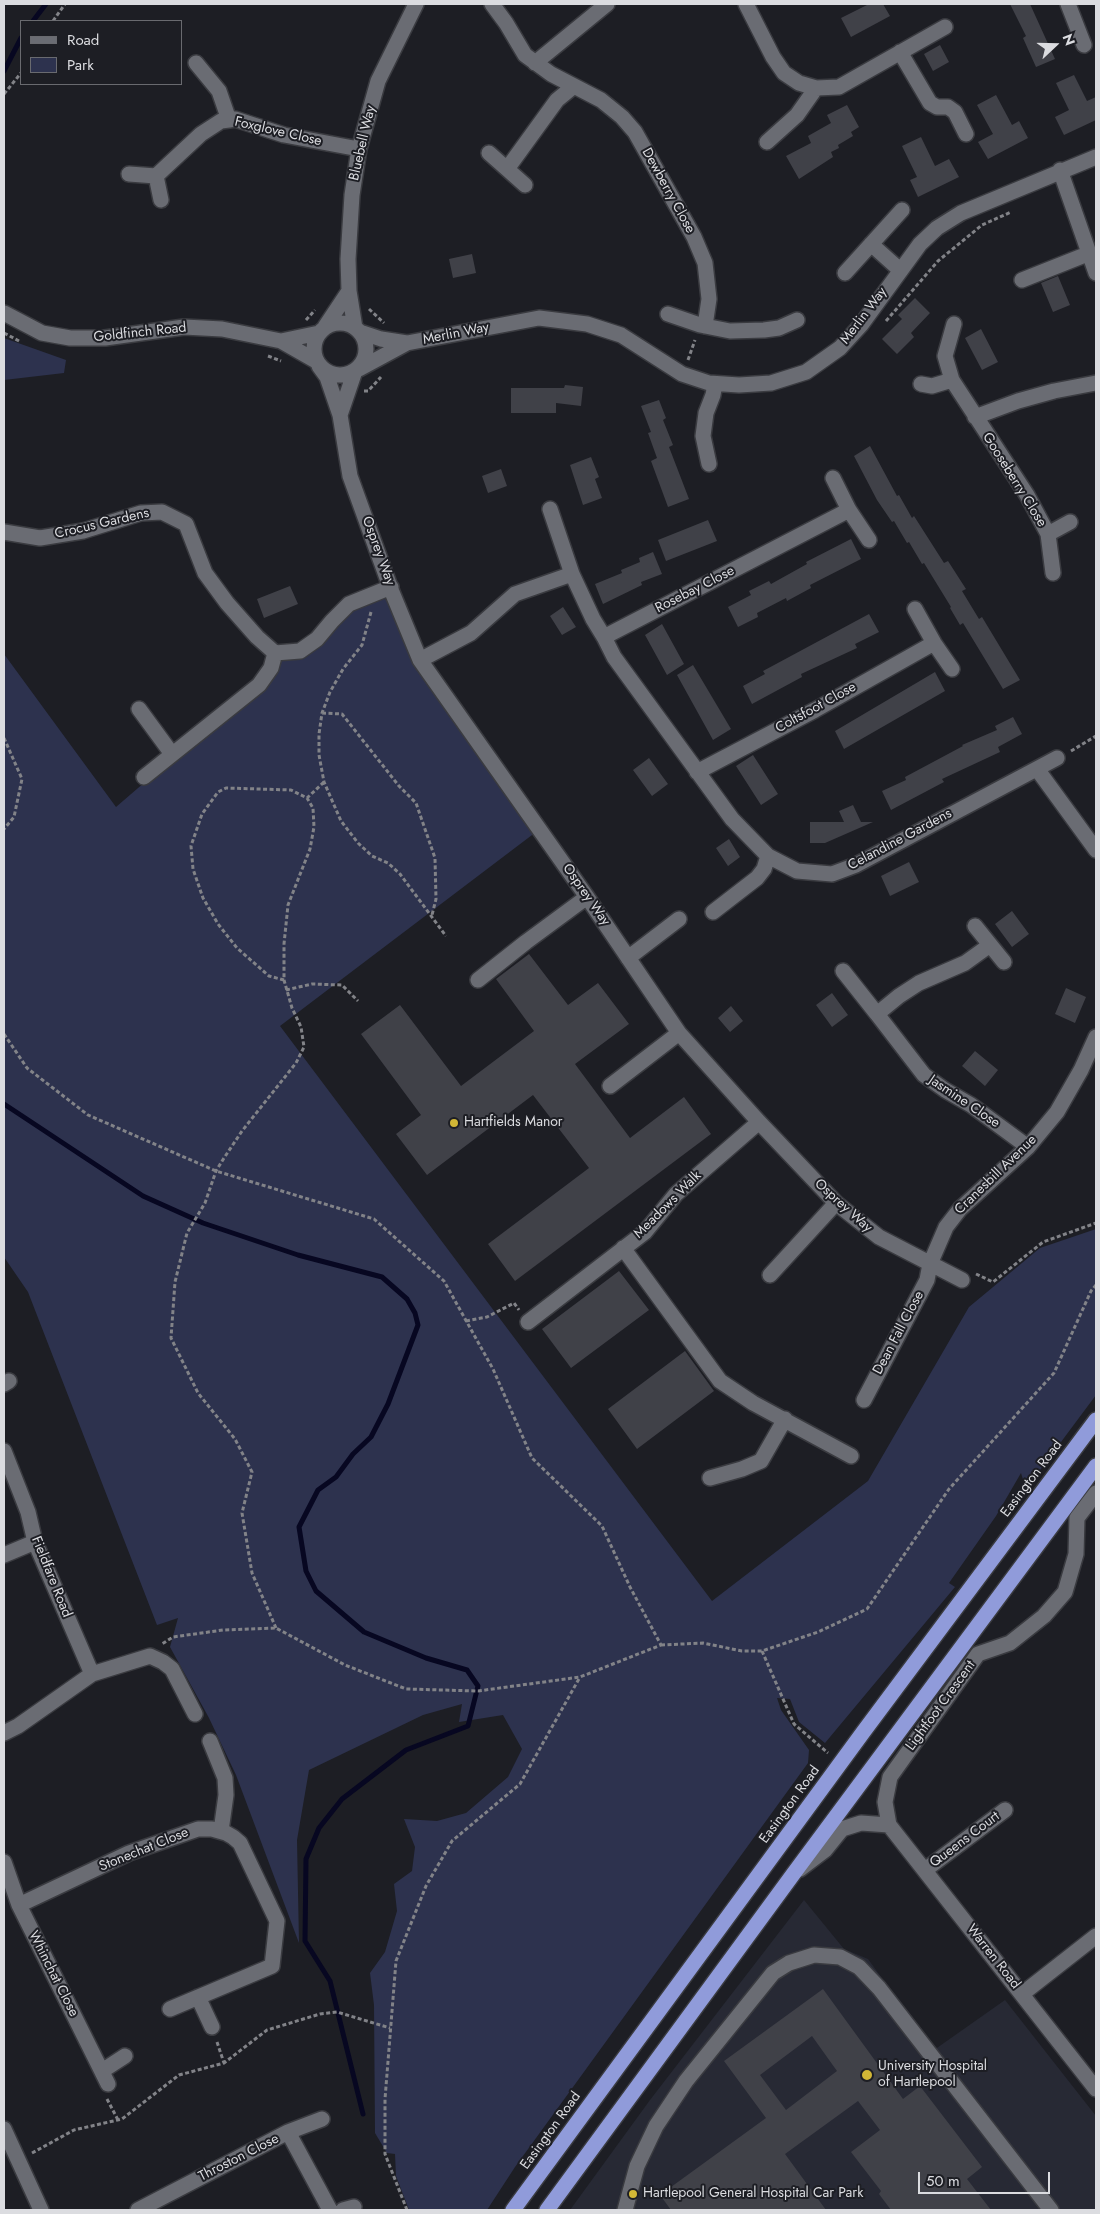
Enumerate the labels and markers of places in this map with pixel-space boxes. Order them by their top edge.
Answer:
place label: Hartfields Manor [464,1115,563,1131]
marker: Hartfields Manor [448,1117,460,1129]
place label: University Hospital of Hartlepool [878,2059,987,2092]
marker: University Hospital of Hartlepool [860,2068,874,2082]
place label: Hartlepool General Hospital Car Park [643,2186,863,2202]
marker: Hartlepool General Hospital Car Park [627,2188,639,2200]

